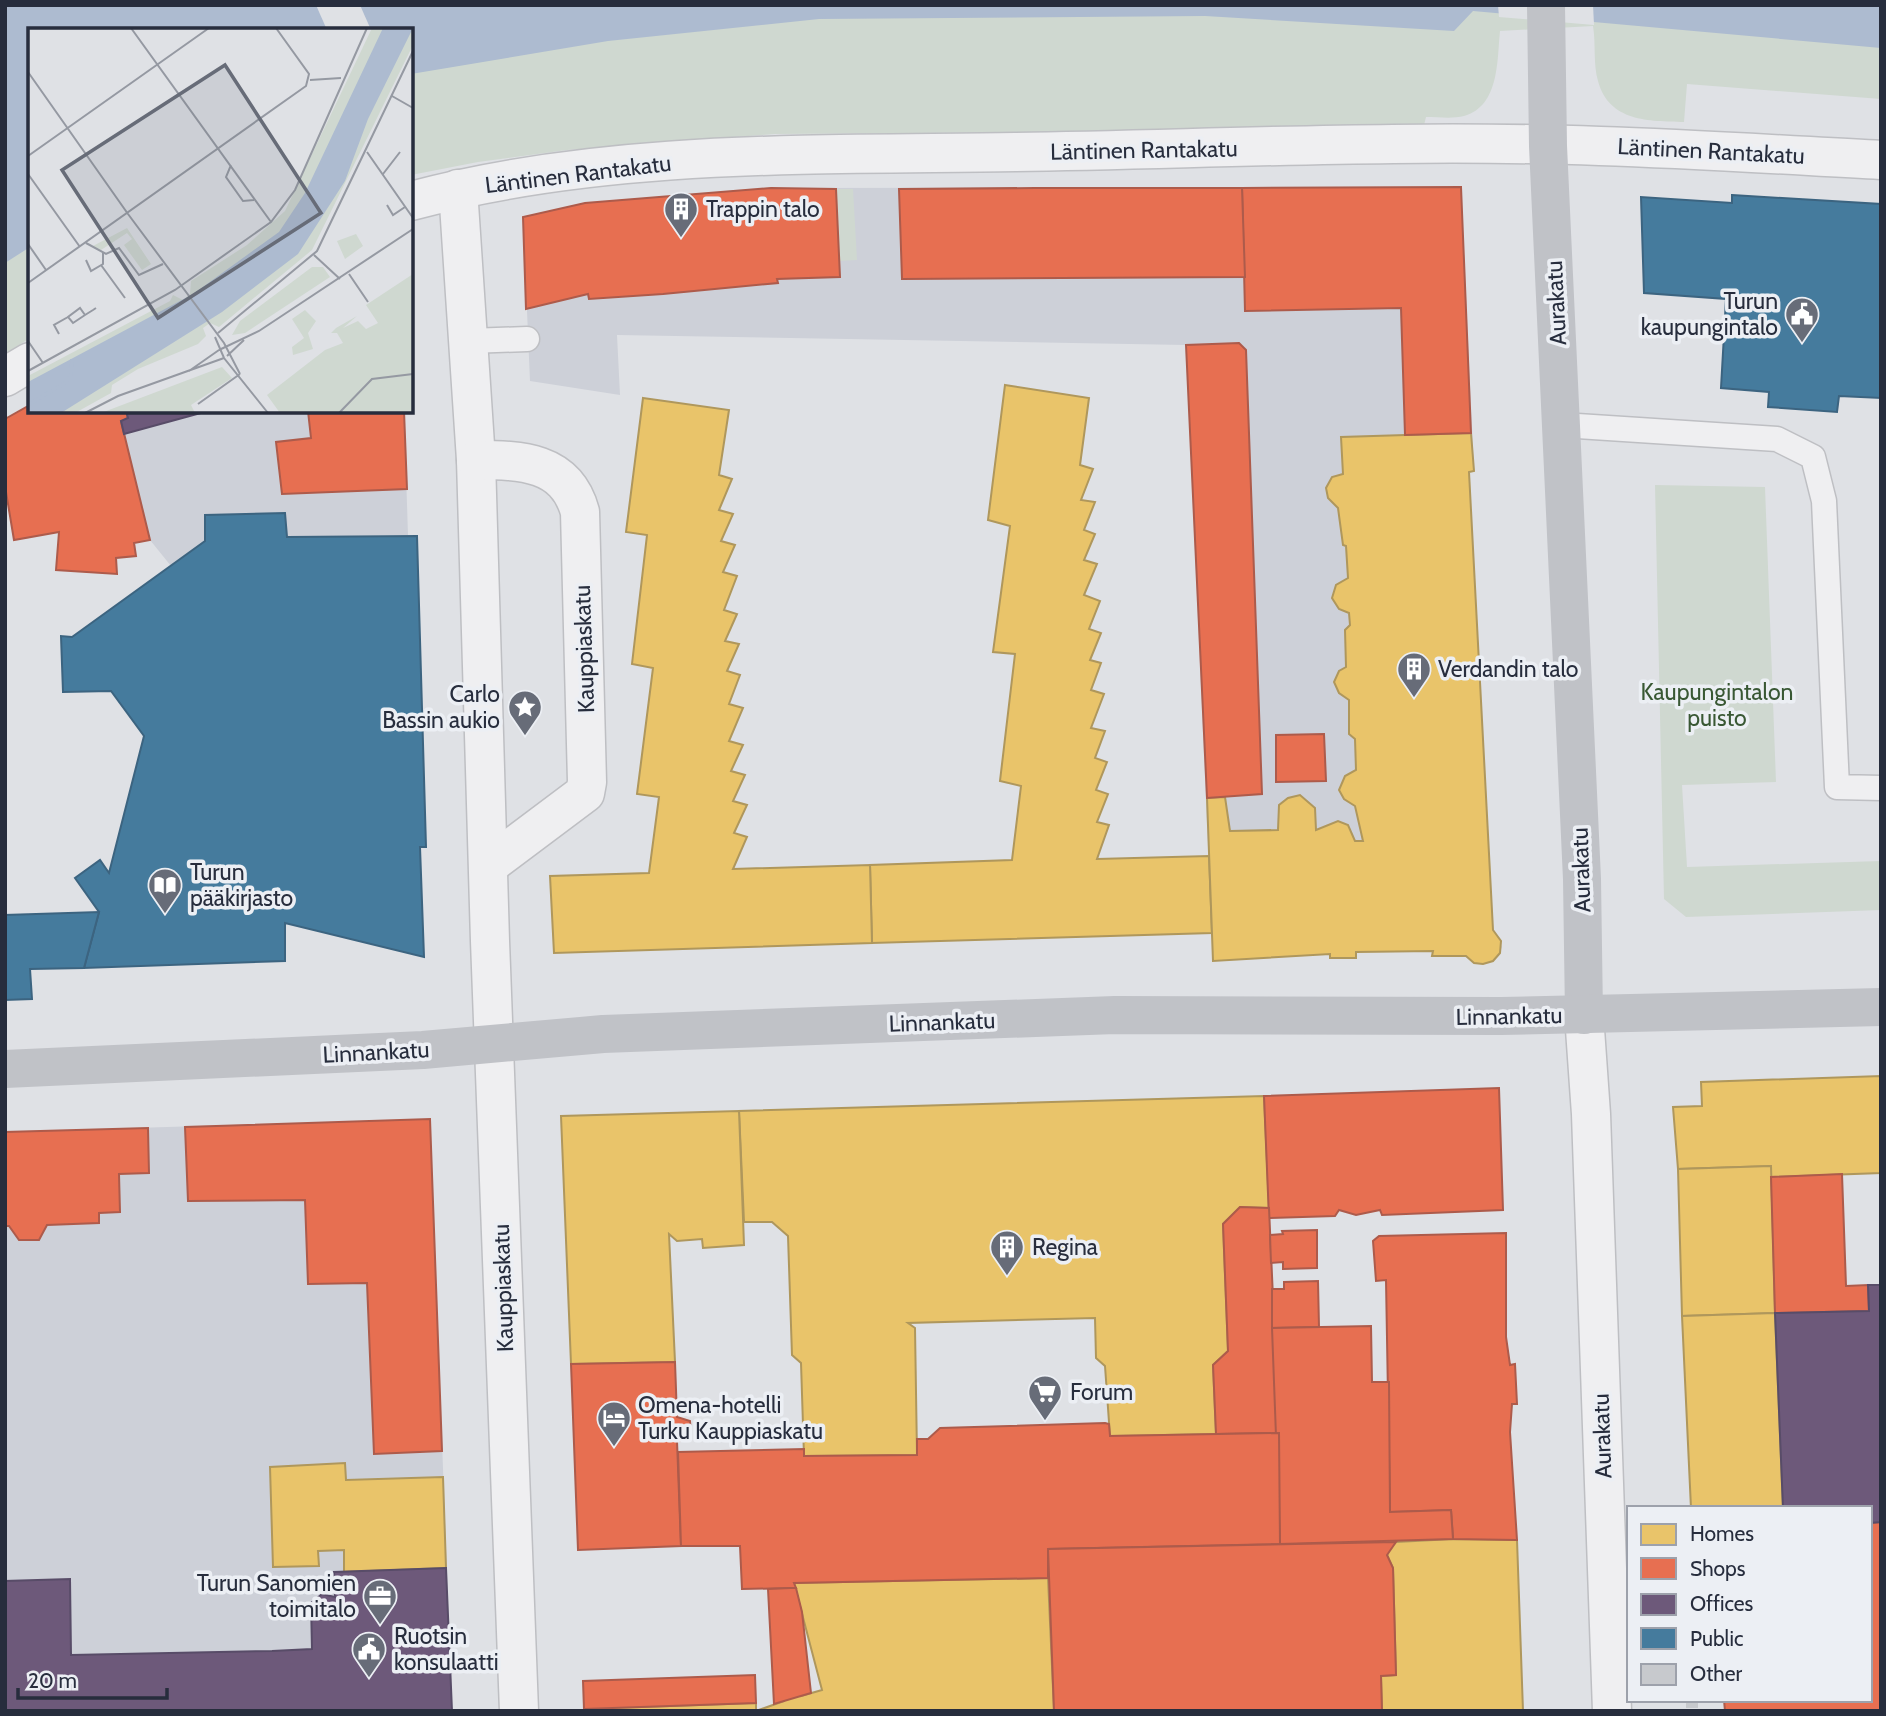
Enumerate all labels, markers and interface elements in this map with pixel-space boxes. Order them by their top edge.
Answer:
inset map [28,28,413,413]
street label: Läntinen Rantakatu [1617,132,1805,170]
street label: Läntinen Rantakatu [1050,134,1238,166]
street label: Läntinen Rantakatu [483,149,673,199]
building icon: Trappin talo [662,190,700,239]
place label: Trappin talo [706,195,820,223]
street label: Aurakatu [1540,260,1572,346]
place label: Turun kaupungintalo [1641,287,1778,341]
public building icon: Turun kaupungintalo [1783,295,1821,344]
street label: Kauppiaskatu [568,585,600,713]
building icon: Verdandin talo [1395,650,1433,699]
place label: Verdandin talo [1438,655,1578,683]
park label: Kaupungintalon puisto [1641,678,1793,732]
place label: Carlo Bassin aukio [382,680,500,734]
place icon: Carlo Bassin aukio [506,688,544,737]
street label: Aurakatu [1566,827,1596,913]
place label: Turun pääkirjasto [190,858,293,912]
library icon: Turun pääkirjasto [146,866,184,915]
street label: Linnankatu [1455,1001,1563,1031]
street label: Linnankatu [888,1006,996,1038]
street label: Linnankatu [322,1035,430,1069]
street label: Kauppiaskatu [487,1224,519,1352]
building icon: Regina [988,1228,1026,1277]
place label: Regina [1032,1233,1098,1261]
supermarket icon: Forum [1026,1373,1064,1422]
place label: Forum [1070,1378,1133,1406]
place label: Omena-hotelli Turku Kauppiaskatu [638,1391,823,1445]
street label: Aurakatu [1587,1393,1617,1479]
hotel icon: Omena-hotelli Turku Kauppiaskatu [595,1399,633,1448]
legend [1627,1506,1872,1702]
text: Homes [1690,1521,1754,1546]
text: Shops [1690,1556,1746,1581]
place label: Turun Sanomien toimitalo [197,1569,356,1623]
office icon: Turun Sanomien toimitalo [361,1577,399,1626]
text: Offices [1690,1591,1754,1616]
place label: Ruotsin konsulaatti [394,1622,499,1676]
text: Public [1690,1626,1744,1651]
public building icon: Ruotsin konsulaatti [350,1630,388,1679]
scale bar [18,1656,166,1700]
text: Other [1690,1661,1742,1686]
text: 20 m [28,1668,77,1693]

